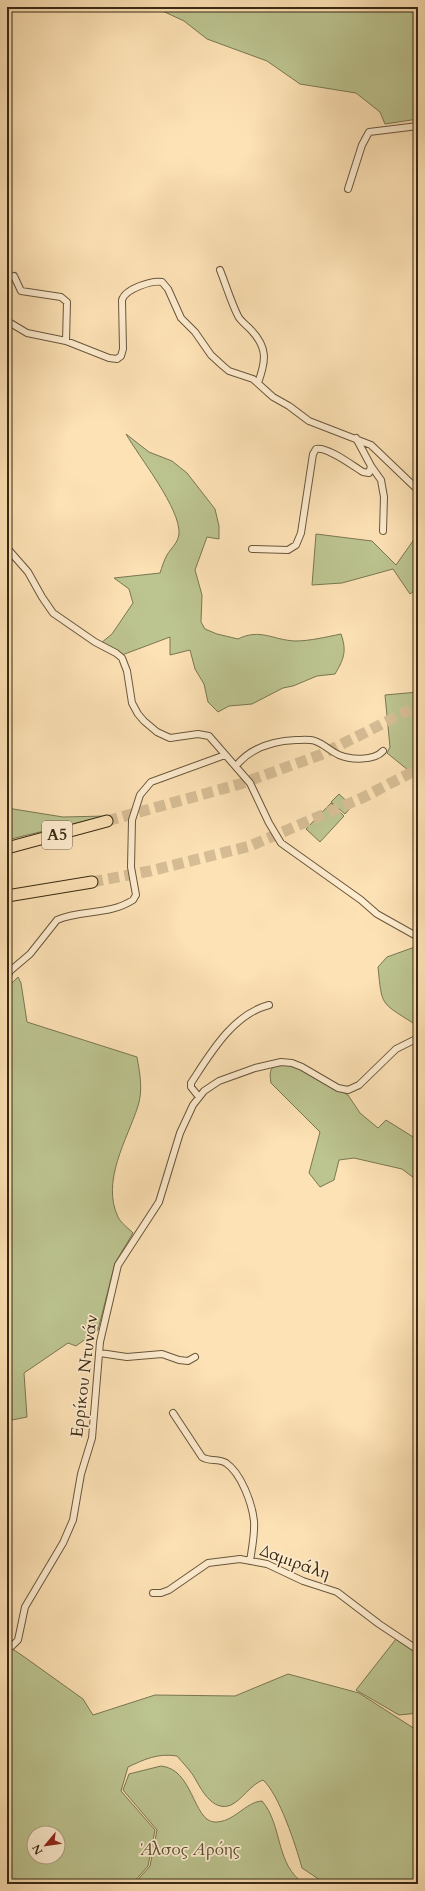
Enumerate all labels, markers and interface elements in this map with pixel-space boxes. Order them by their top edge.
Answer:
road number: Α5 [42,821,72,849]
street label: Ερρίκου Ντυνάν [65,1313,103,1439]
street label: Δαμιράλη [257,1539,333,1585]
north arrow [26,1825,66,1865]
park label: Άλσος Αρόης [140,1838,240,1861]
text: N [29,1841,47,1857]

